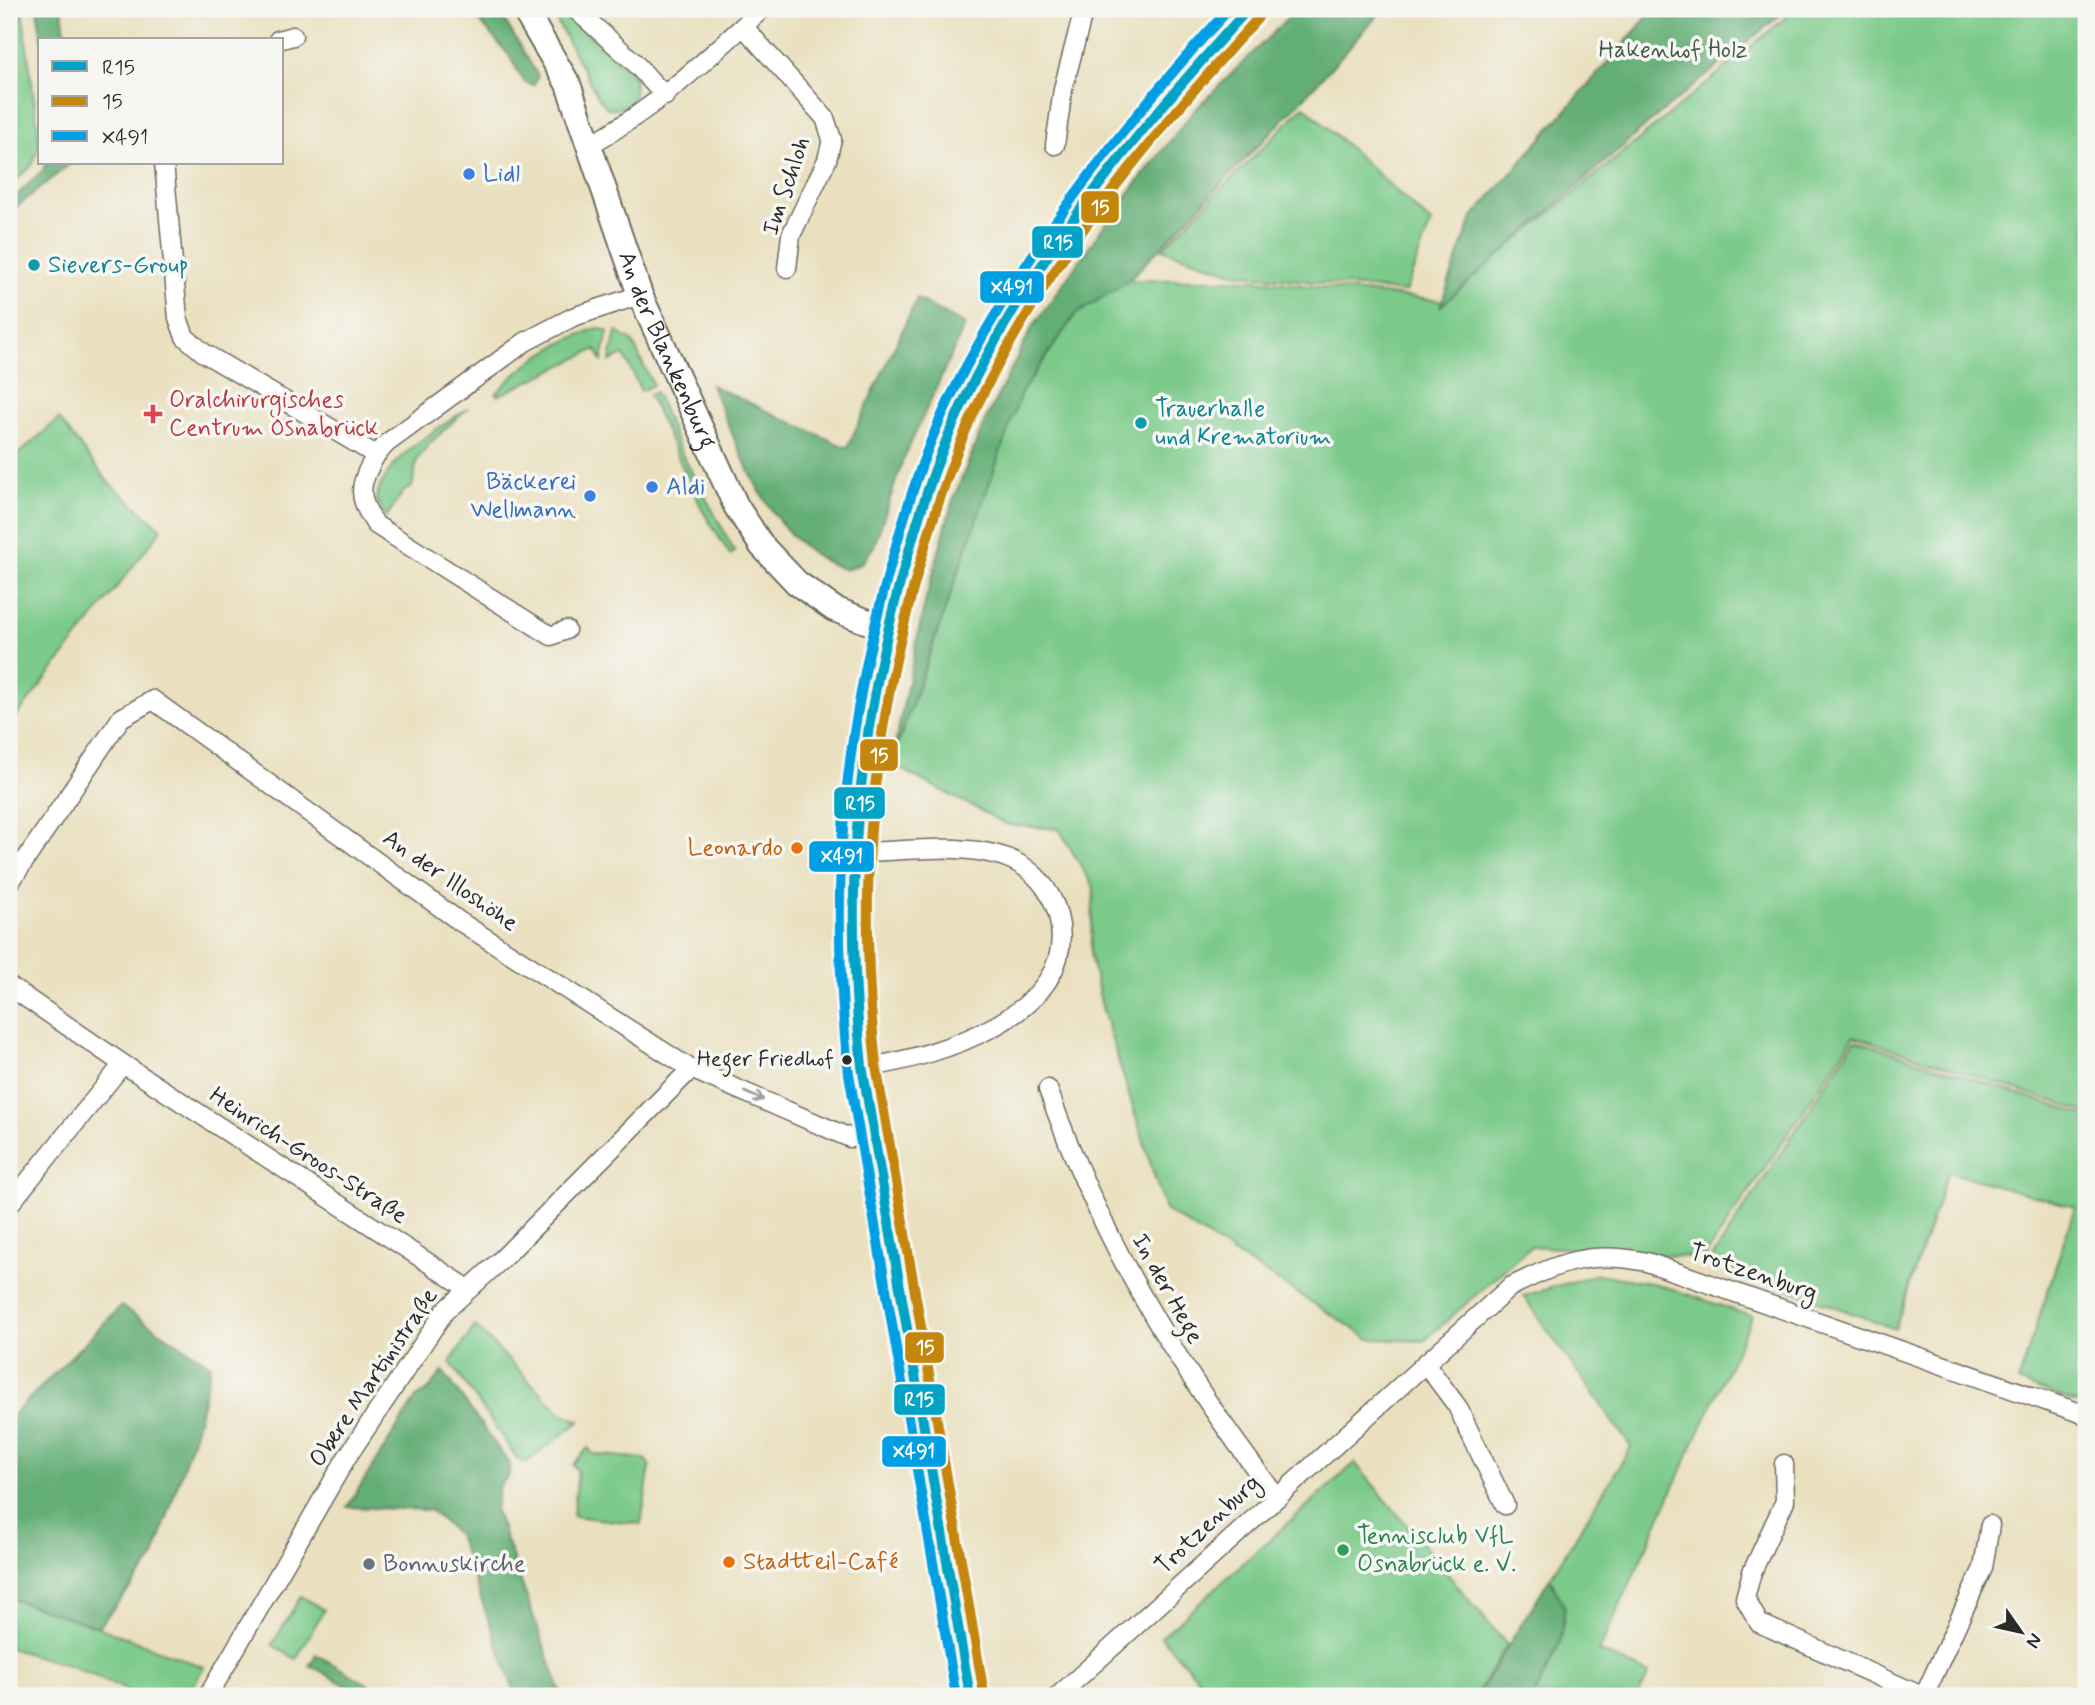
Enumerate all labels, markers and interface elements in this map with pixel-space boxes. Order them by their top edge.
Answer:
park label: Hakenhof Holz [1598,35,1748,66]
legend [38,38,284,164]
text: R15 [102,54,135,82]
text: 15 [102,88,123,116]
text: X491 [102,124,148,152]
street label: Im Schloh [756,133,818,239]
place label: Lidl [483,159,520,190]
marker: Lidl [461,166,477,182]
line badge: 15 [1080,190,1120,224]
text: 15 [1091,196,1109,221]
line badge: R15 [1031,225,1084,259]
text: R15 [1043,231,1073,256]
street label: An der Blankenburg [611,247,723,455]
place label: Sievers-Group [48,250,189,281]
marker: Sievers-Group [26,257,42,273]
line badge: X491 [979,270,1045,304]
text: X491 [991,276,1033,301]
place label: Oralchirurgisches Centrum Osnabrück [169,385,379,444]
place label: Trauerhalle und Krematorium [1155,394,1332,453]
marker: Oralchirurgisches Centrum Osnabrück [143,404,163,424]
marker: Trauerhalle und Krematorium [1133,415,1149,431]
place label: Bäckerei Wellmann [470,467,576,526]
place label: Aldi [666,472,705,503]
marker: Aldi [644,479,660,495]
marker: Bäckerei Wellmann [582,488,598,504]
line badge: 15 [859,738,899,772]
text: 15 [870,744,888,769]
line badge: R15 [833,786,886,820]
text: R15 [845,792,875,817]
street label: An der Illoshöhe [376,823,524,939]
place label: Leonardo [687,833,783,864]
marker: Leonardo [789,840,805,856]
line badge: X491 [808,840,875,873]
text: X491 [821,845,863,870]
place label: Heger Friedhof [697,1046,834,1077]
marker: Heger Friedhof [840,1053,854,1067]
street label: Heinrich-Groos-Straße [203,1080,413,1232]
one-way arrow [743,1090,764,1103]
street label: In der Hege [1121,1228,1210,1351]
street label: Trotzenburg [1684,1237,1821,1311]
street label: Obere Martinistraße [303,1282,446,1473]
line badge: 15 [904,1331,945,1364]
text: 15 [916,1336,934,1361]
line badge: R15 [893,1383,946,1416]
text: R15 [904,1388,934,1413]
line badge: X491 [881,1435,947,1468]
text: X491 [893,1440,935,1465]
street label: Trotzenburg [1149,1468,1269,1583]
place label: Tennisclub VfL Osnabrück e. V. [1357,1521,1516,1580]
marker: Tennisclub VfL Osnabrück e. V. [1335,1542,1351,1558]
place label: Stadtteil-Café [743,1547,899,1578]
place label: Bonnuskirche [383,1549,526,1580]
marker: Stadtteil-Café [721,1554,737,1570]
marker: Bonnuskirche [361,1556,377,1572]
north arrow [1986,1596,2056,1666]
text: N [2020,1628,2048,1653]

